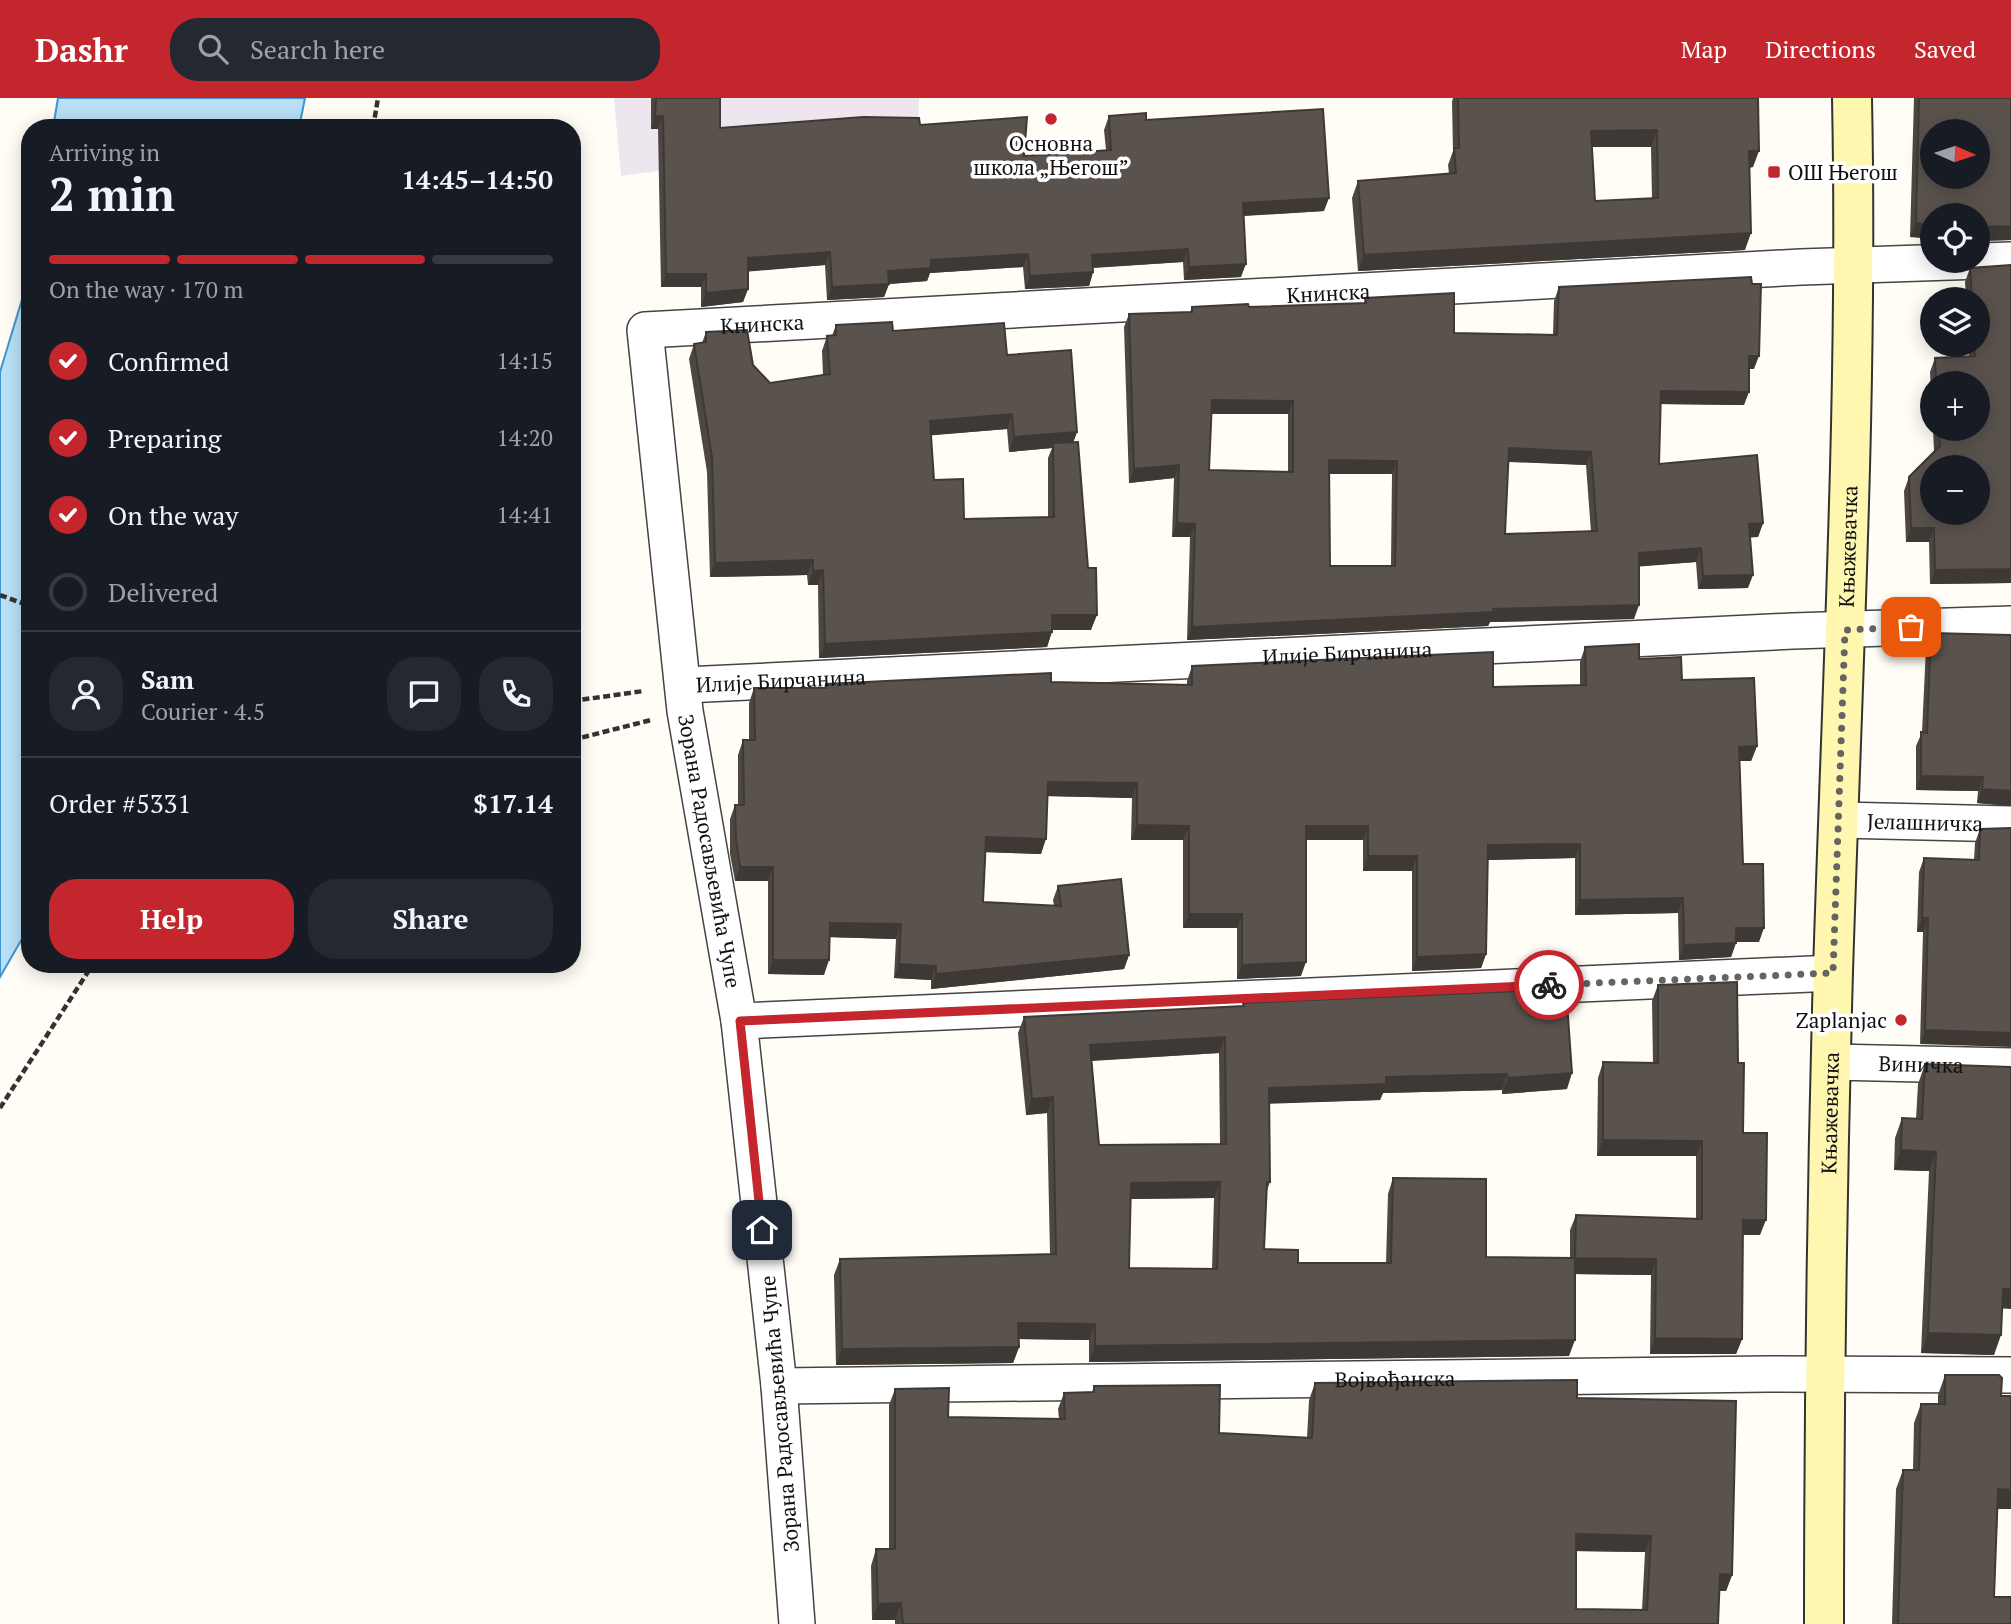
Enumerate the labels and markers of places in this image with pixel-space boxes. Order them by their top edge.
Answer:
marker: Основна школа „Његош” [1043,111,1059,127]
place label: Основна школа „Његош” [973,129,1129,181]
place label: ОШ Његош [1788,158,1898,186]
marker: ОШ Његош [1766,164,1782,180]
pin [1881,597,1941,657]
place label: Zaplanjac [1796,1006,1887,1034]
marker: Zaplanjac [1893,1012,1909,1028]
pin [732,1200,792,1260]

